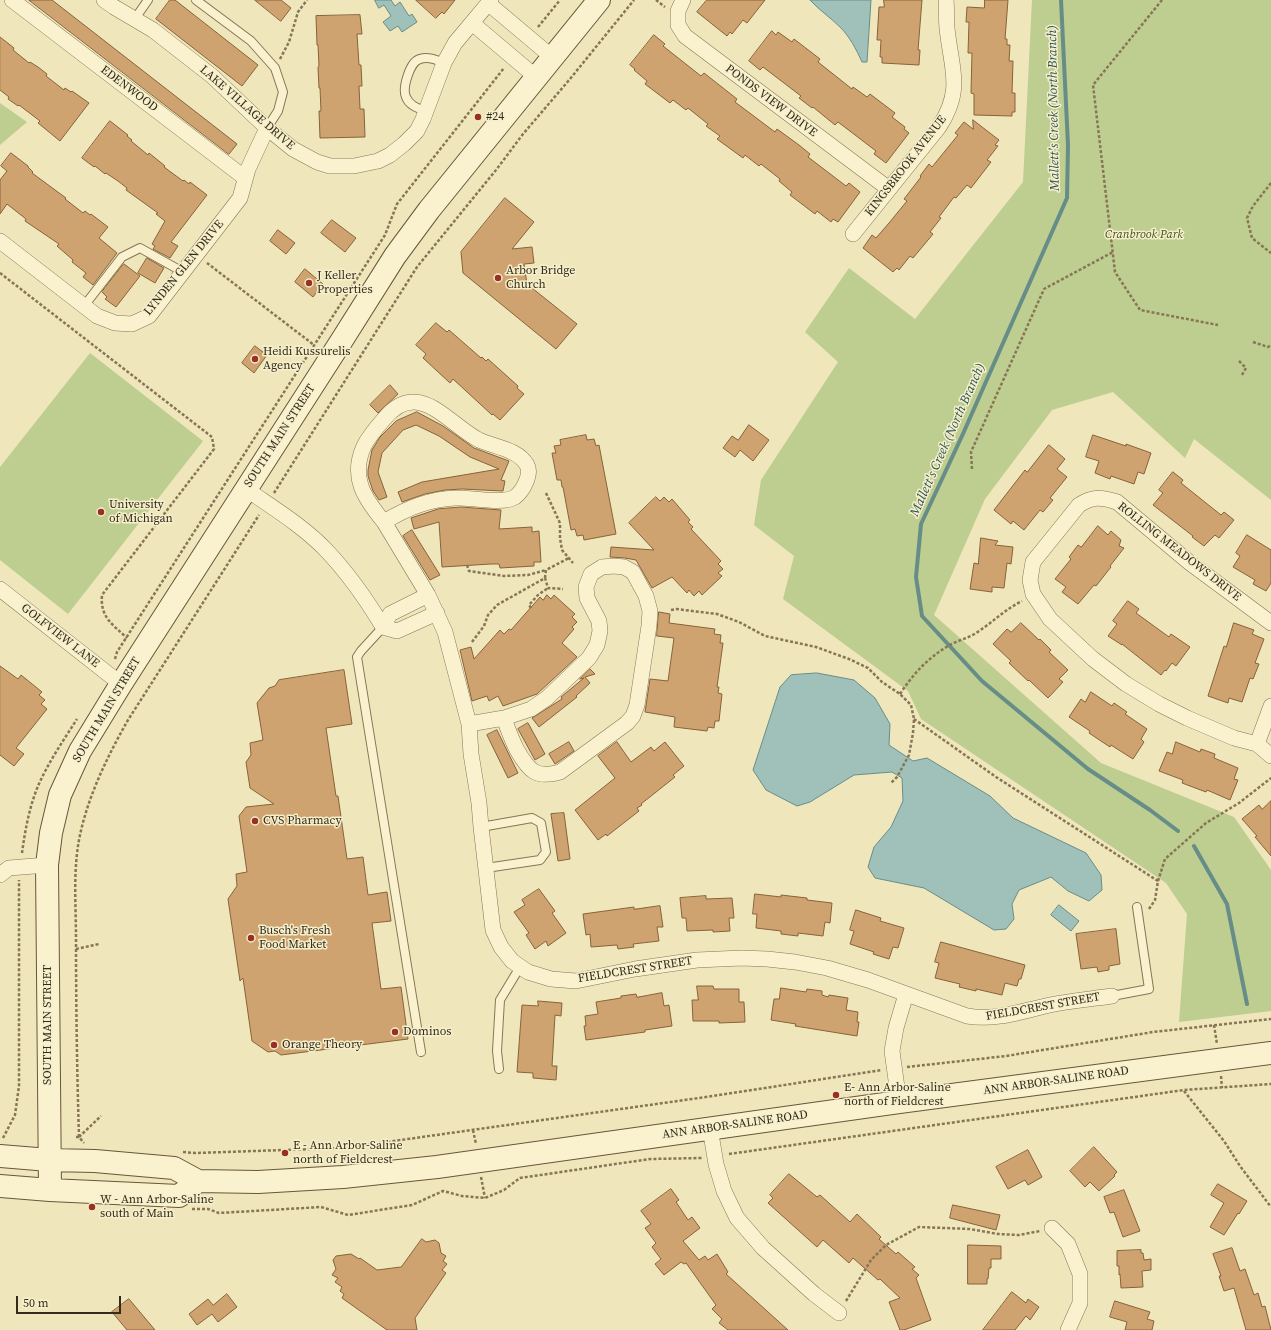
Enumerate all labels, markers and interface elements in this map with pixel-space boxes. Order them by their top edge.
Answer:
water label: Mallett's Creek (North Branch) [1045,25,1063,191]
street label: PONDS VIEW DRIVE [722,62,820,140]
street label: EDENWOOD [98,63,160,115]
street label: LAKE VILLAGE DRIVE [197,63,297,153]
place label: #24 [486,110,504,124]
marker: #24 [473,112,483,122]
street label: KINGSBROOK AVENUE [862,113,950,219]
street label: LYNDEN GLEN DRIVE [141,217,227,319]
park label: Cranbrook Park [1105,228,1183,242]
place label: Arbor Bridge Church [506,264,575,292]
place label: J Keller Properties [317,269,373,297]
marker: Arbor Bridge Church [493,273,503,283]
marker: J Keller Properties [304,278,314,288]
place label: Heidi Kussurelis Agency [263,345,351,373]
marker: Heidi Kussurelis Agency [250,354,260,364]
water label: Mallett's Creek (North Branch) [907,361,989,519]
street label: SOUTH MAIN STREET [241,382,319,490]
place label: University of Michigan [109,498,173,526]
street label: ROLLING MEADOWS DRIVE [1115,499,1243,605]
marker: University of Michigan [96,507,106,517]
street label: GOLFVIEW LANE [18,601,102,671]
street label: SOUTH MAIN STREET [70,655,144,765]
place label: CVS Pharmacy [263,814,342,828]
marker: CVS Pharmacy [250,816,260,826]
place label: Busch's Fresh Food Market [259,924,331,952]
marker: Busch's Fresh Food Market [246,933,256,943]
street label: FIELDCREST STREET [577,954,693,986]
street label: SOUTH MAIN STREET [41,965,55,1085]
street label: FIELDCREST STREET [985,990,1101,1024]
place label: Dominos [403,1025,452,1039]
marker: Dominos [390,1027,400,1037]
place label: Orange Theory [282,1038,362,1052]
marker: Orange Theory [269,1040,279,1050]
street label: ANN ARBOR-SALINE ROAD [982,1064,1130,1098]
place label: E- Ann Arbor-Saline north of Fieldcrest [844,1081,951,1109]
marker: E- Ann Arbor-Saline north of Fieldcrest [831,1090,841,1100]
street label: ANN ARBOR-SALINE ROAD [661,1108,809,1142]
place label: E - Ann Arbor-Saline north of Fieldcrest [293,1139,403,1167]
marker: E - Ann Arbor-Saline north of Fieldcrest [280,1148,290,1158]
place label: W - Ann Arbor-Saline south of Main [100,1193,214,1221]
marker: W - Ann Arbor-Saline south of Main [87,1202,97,1212]
scale bar [18,1288,123,1314]
text: 50 m [23,1295,49,1311]

